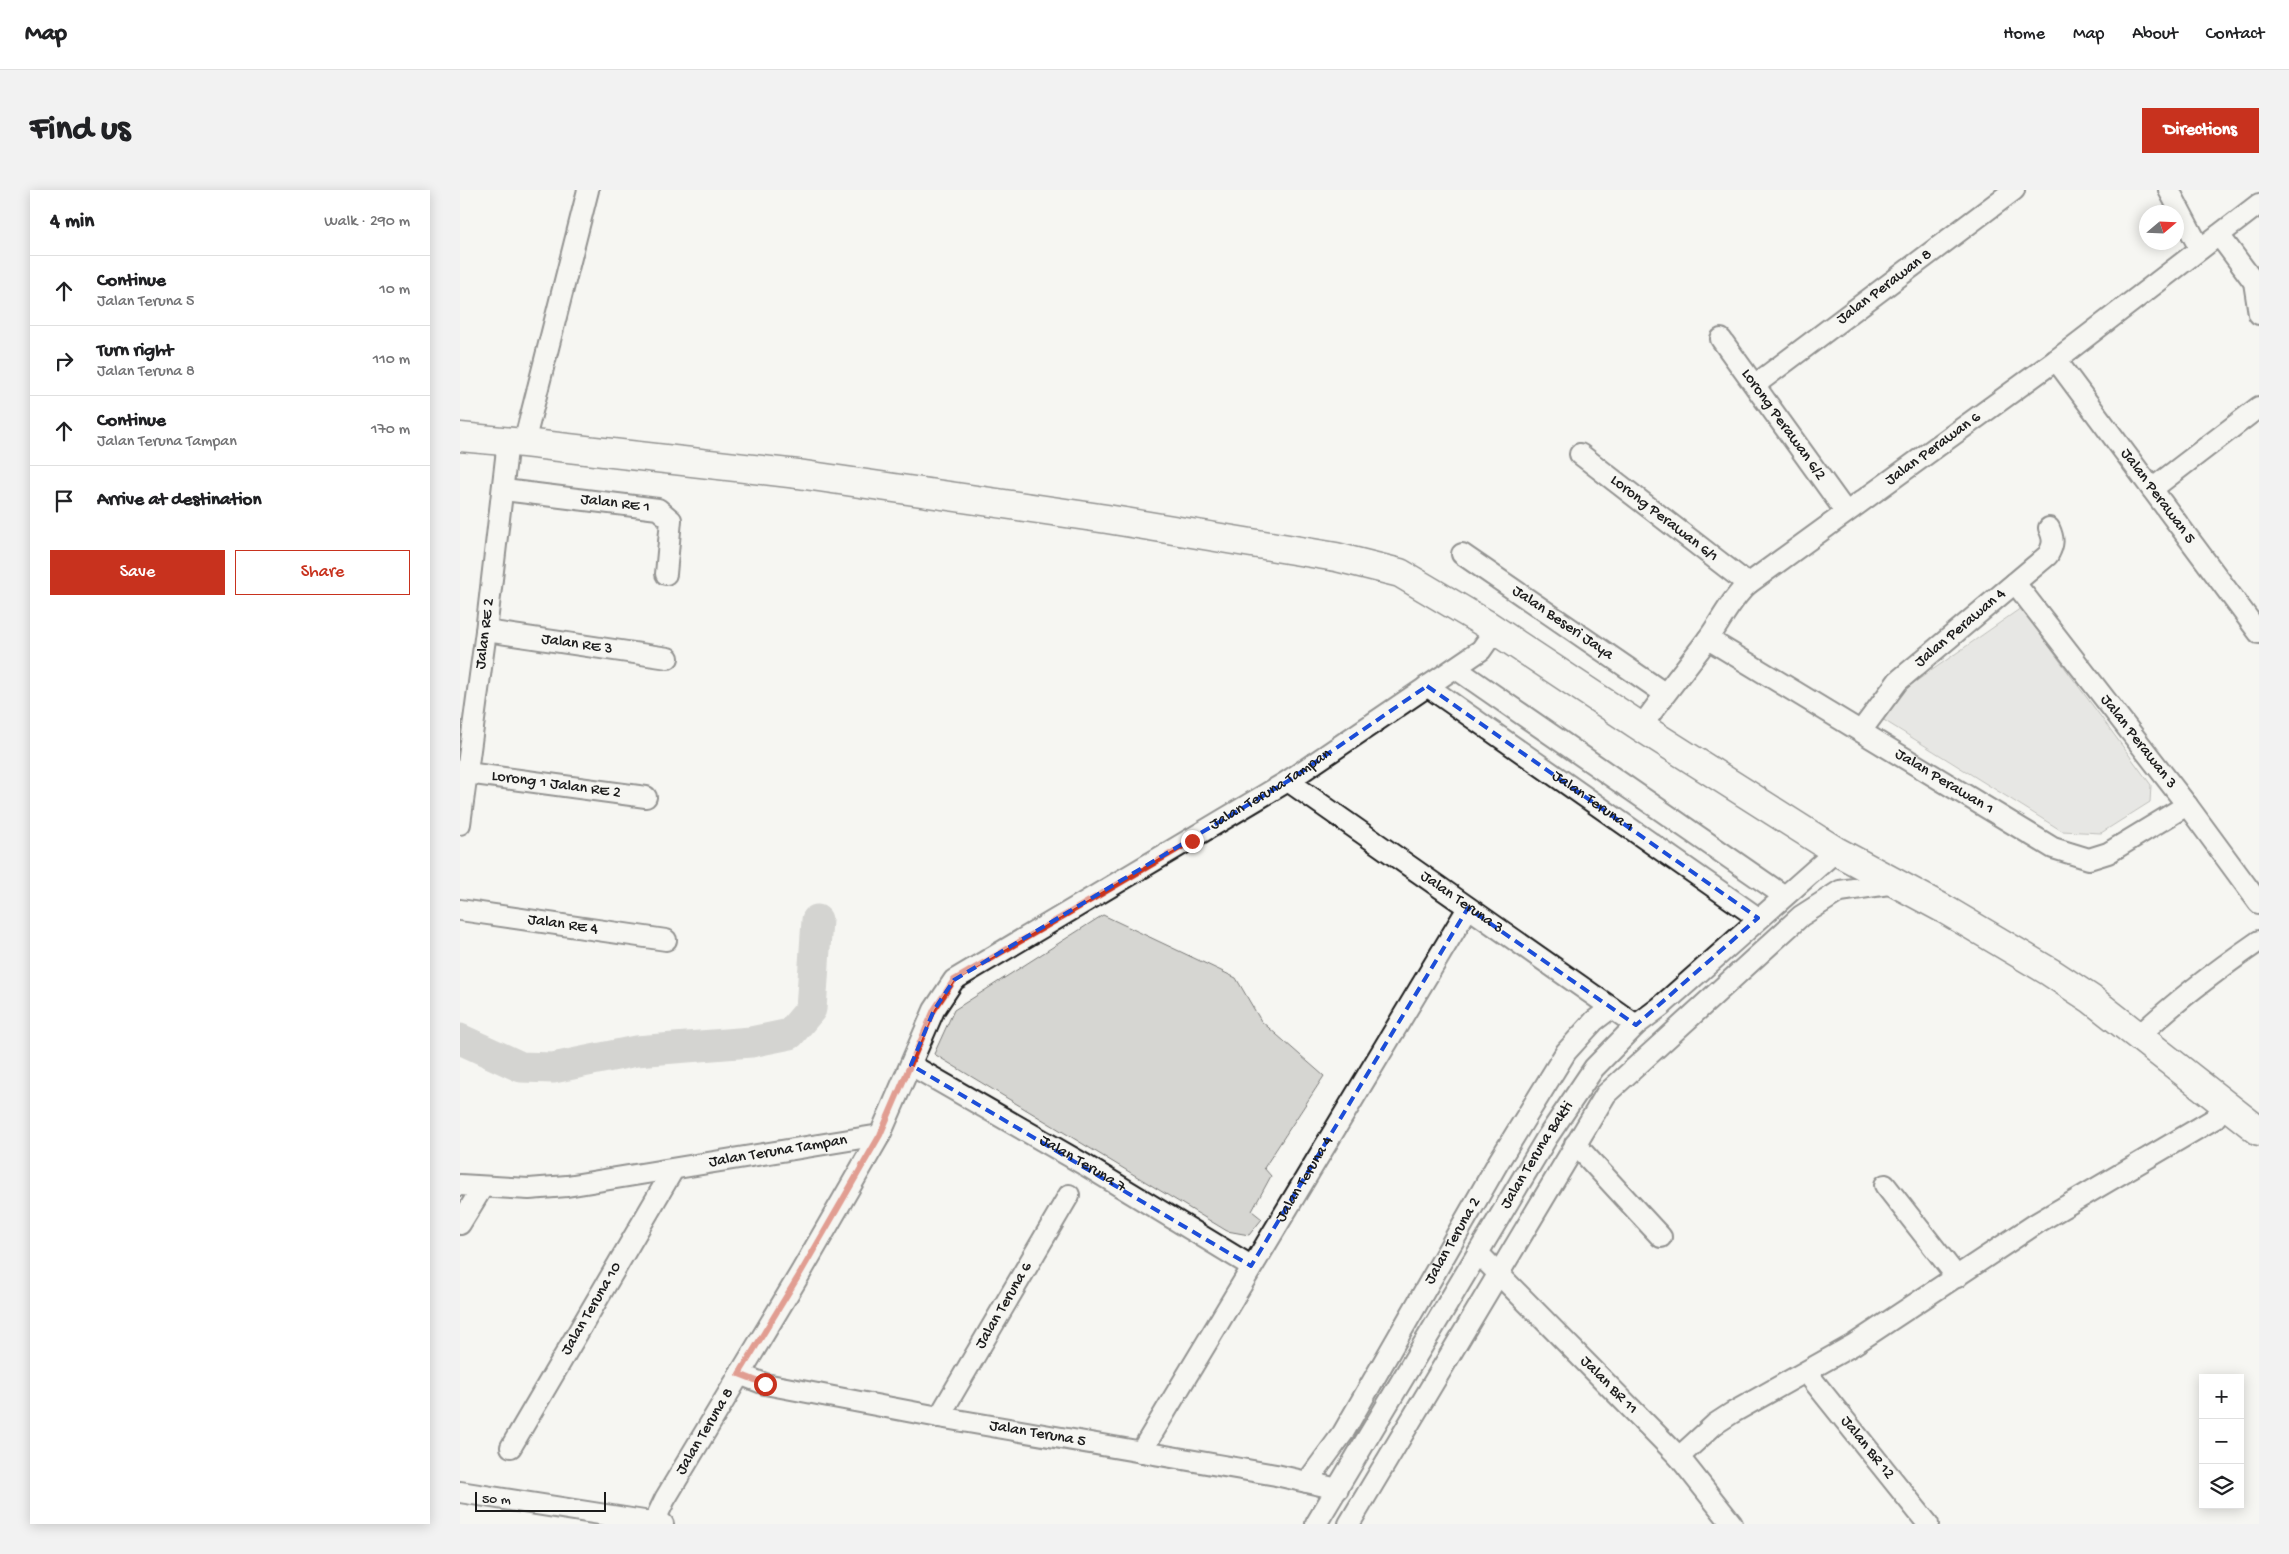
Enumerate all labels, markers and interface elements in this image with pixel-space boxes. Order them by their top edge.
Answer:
text: Map [25,20,67,49]
text: Home [2003,24,2045,45]
text: Map [2073,24,2104,45]
text: About [2132,24,2178,45]
text: Contact [2206,24,2264,45]
button: Directions [2142,108,2259,153]
text: Find us [30,110,130,151]
north arrow [2139,205,2184,250]
text: 4 min [50,210,94,235]
text: Walk · 290 m [324,213,410,232]
street label: Jalan Perawan 8 [1833,245,1936,329]
text: Continue [97,270,166,293]
icon: ahead [50,277,78,305]
text: 10 m [379,281,410,300]
text: Jalan Teruna 5 [97,293,194,312]
text: Turn right [97,340,173,363]
icon: right [50,347,78,375]
text: 110 m [373,351,410,370]
text: Jalan Teruna 8 [97,363,195,382]
street label: Lorong Perawan 6/2 [1736,366,1830,485]
street label: Jalan Perawan 6 [1882,408,1986,490]
text: Continue [97,410,166,433]
icon: ahead [50,417,78,445]
text: 170 m [371,421,410,440]
text: Jalan Teruna Tampan [97,433,237,452]
street label: Jalan Perawan 5 [2116,445,2199,548]
street label: Lorong Perawan 6/1 [1606,471,1722,567]
icon: arrive [50,487,78,515]
text: Arrive at destination [97,489,261,512]
street label: Jalan RE 1 [579,490,651,517]
button: Save [50,550,225,595]
button: Share [235,550,410,595]
street label: Jalan Beseri Jaya [1508,582,1618,665]
street label: Jalan Perawan 4 [1911,584,2010,672]
street label: Jalan RE 2 [471,597,499,670]
street label: Jalan RE 3 [540,630,614,659]
street label: Jalan Perawan 3 [2096,691,2180,793]
street label: Jalan Teruna Tampan [1206,745,1336,835]
street label: Jalan Perawan 1 [1891,745,1997,819]
street label: Lorong 1 Jalan RE 2 [490,767,622,803]
street label: Jalan Teruna 1 [1548,767,1637,837]
route end [1181,830,1204,853]
street label: Jalan Teruna 3 [1416,867,1507,938]
street label: Jalan RE 4 [526,910,600,940]
street label: Jalan Teruna Bakti [1497,1098,1578,1213]
street label: Jalan Teruna Tampan [707,1131,849,1172]
street label: Jalan Teruna 7 [1036,1131,1130,1197]
street label: Jalan Teruna 4 [1272,1133,1338,1226]
street label: Jalan Teruna 2 [1421,1194,1485,1288]
street label: Jalan Teruna 6 [971,1258,1037,1352]
street label: Jalan Teruna 10 [557,1259,626,1359]
street label: Jalan BR 11 [1576,1352,1641,1419]
route start [754,1373,777,1396]
map controls [2199,1374,2244,1509]
button: + [2199,1374,2244,1419]
street label: Jalan Teruna 8 [672,1385,739,1479]
street label: Jalan BR 12 [1836,1412,1898,1484]
street label: Jalan Teruna 5 [988,1416,1087,1452]
button: − [2199,1419,2244,1464]
button: layers [2199,1464,2244,1509]
scale bar [475,1489,606,1512]
text: 50 m [482,1492,511,1509]

